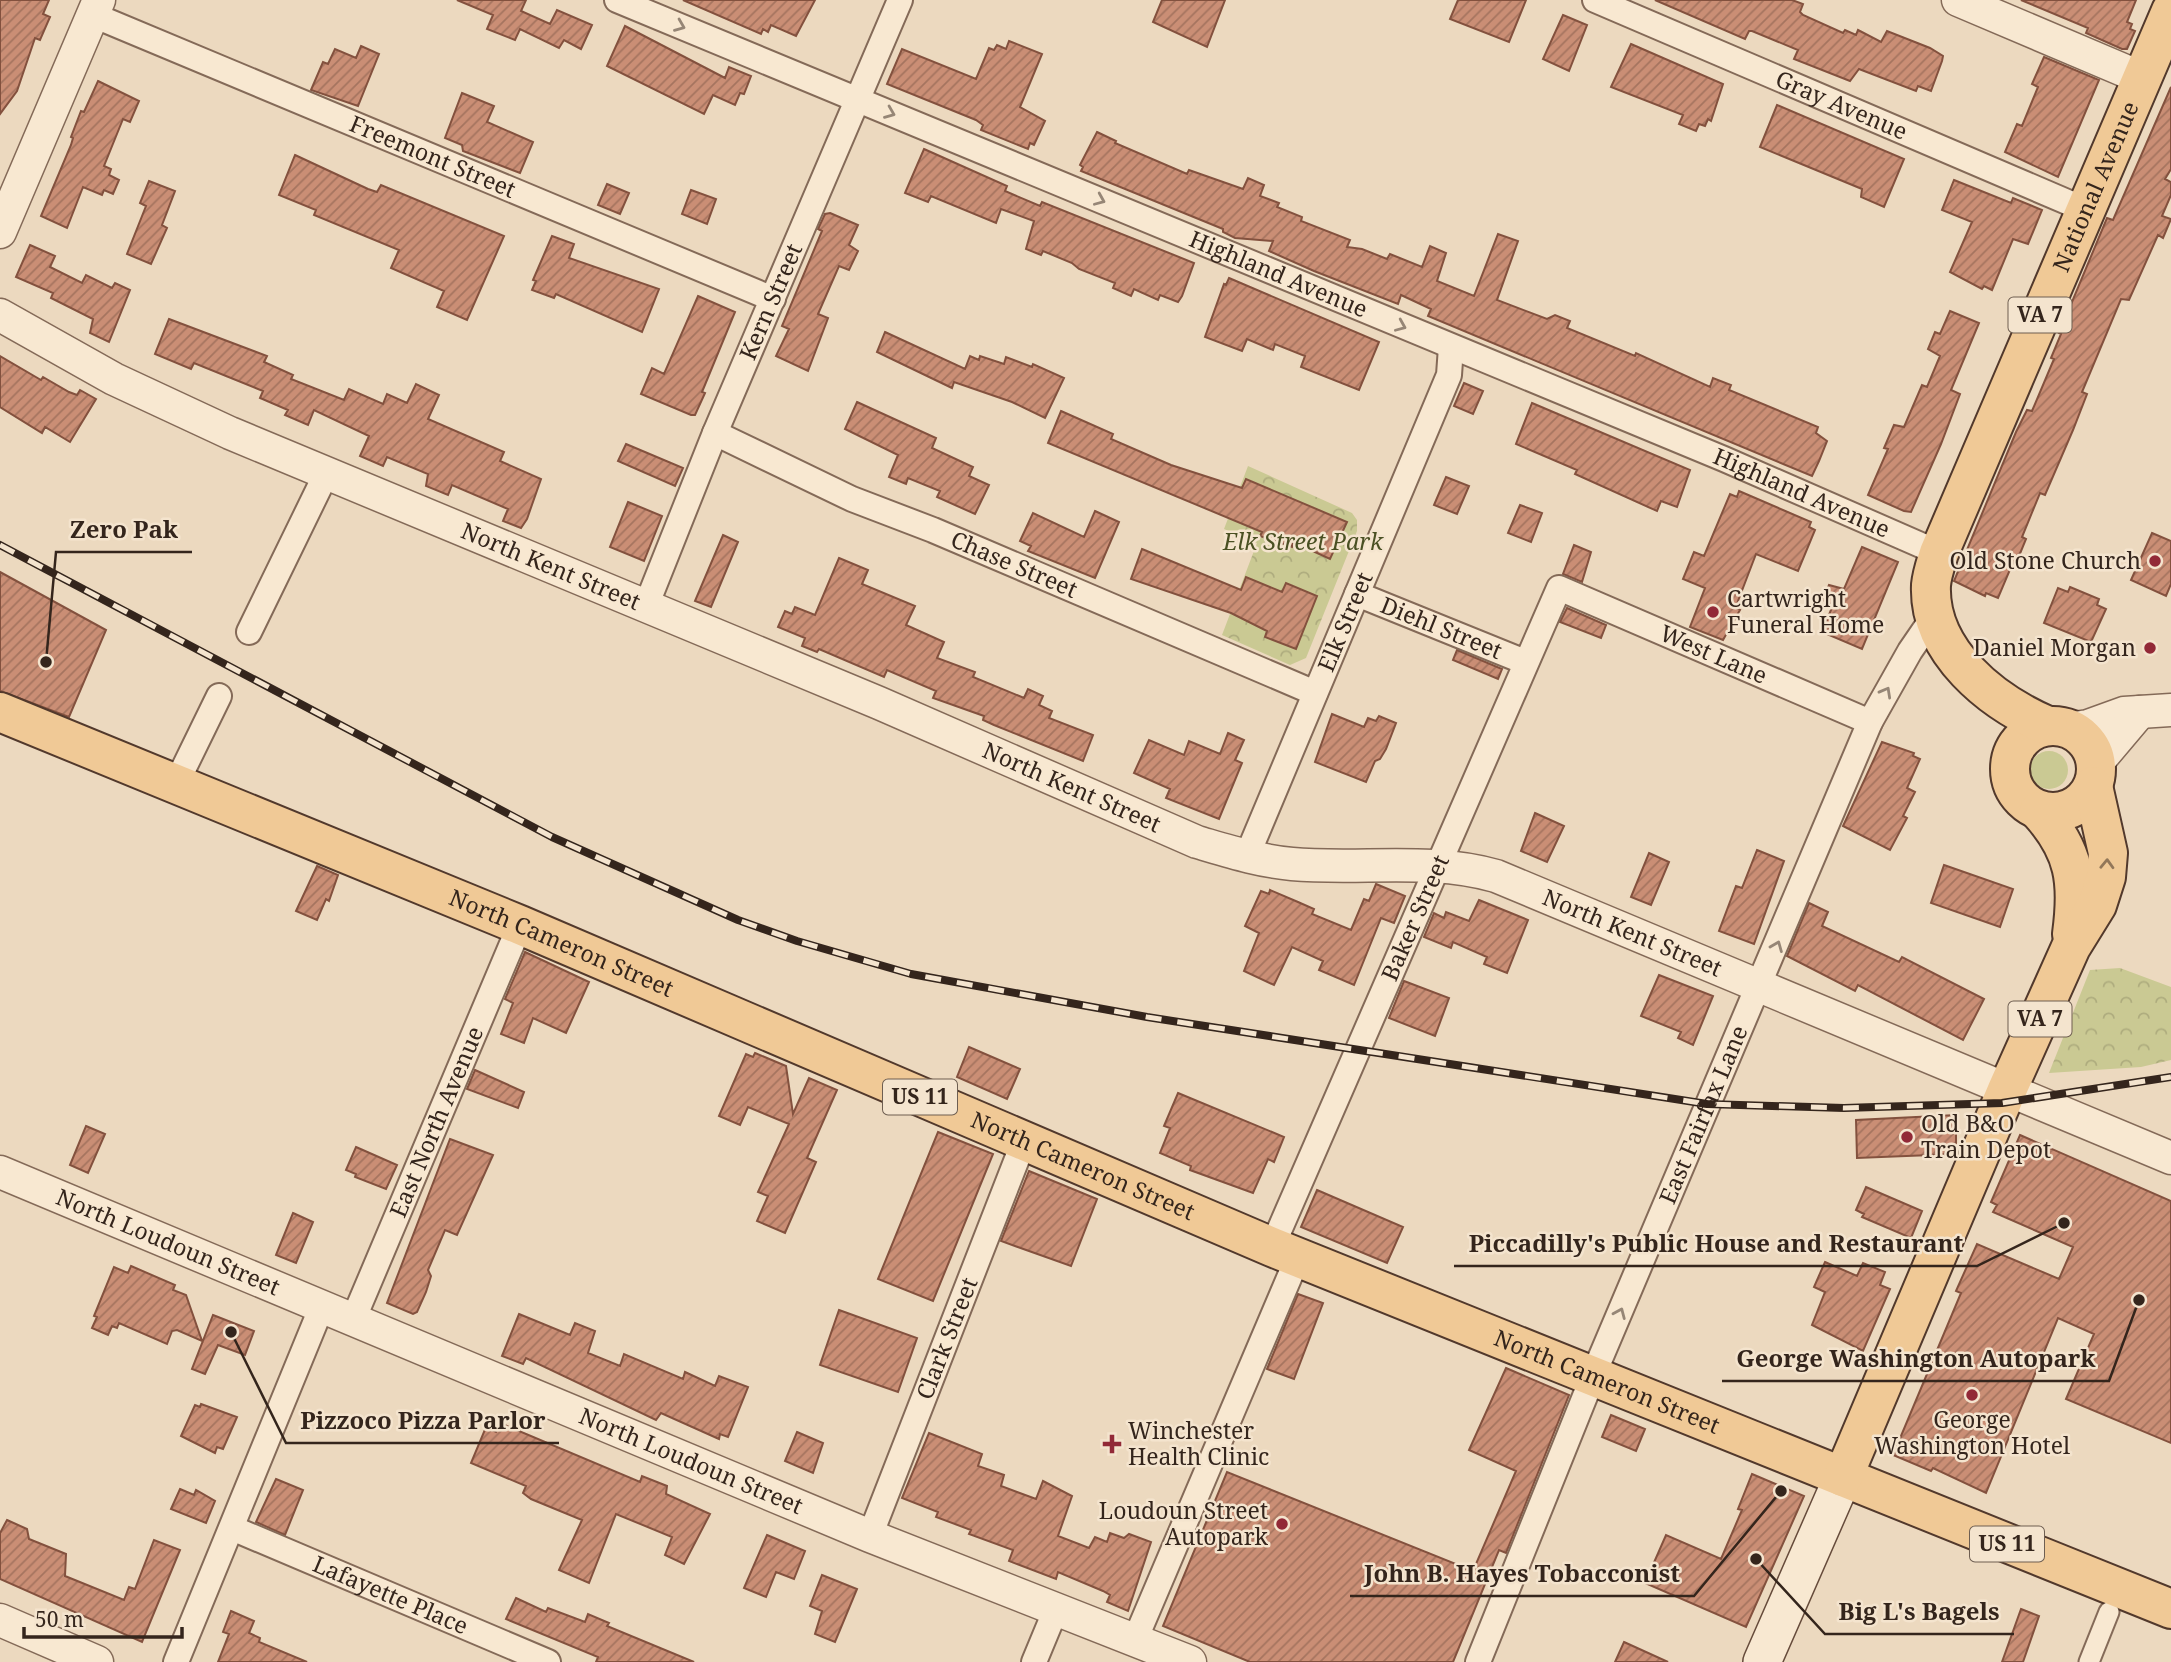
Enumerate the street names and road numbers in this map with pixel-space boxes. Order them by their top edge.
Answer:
street label: Gray Avenue [1771,62,1913,147]
street label: National Avenue [2044,96,2146,276]
street label: Freemont Street [345,107,521,205]
street label: Highland Avenue [1185,222,1373,324]
street label: Kern Street [731,238,809,365]
road number: VA 7 [2008,298,2072,332]
street label: Highland Avenue [1709,439,1895,545]
street label: North Kent Street [457,514,646,617]
street label: Chase Street [946,523,1083,605]
street label: Elk Street [1309,567,1380,676]
street label: Diehl Street [1376,588,1507,666]
street label: West Lane [1655,616,1773,691]
street label: North Kent Street [978,733,1166,839]
street label: Baker Street [1373,849,1456,985]
street label: North Kent Street [1538,880,1727,984]
street label: North Cameron Street [445,881,679,1004]
road number: VA 7 [2008,1002,2072,1036]
street label: East Fairfax Lane [1651,1020,1755,1208]
street label: East North Avenue [381,1021,490,1222]
road number: US 11 [883,1080,957,1114]
street label: North Cameron Street [966,1103,1200,1227]
street label: North Loudoun Street [52,1180,285,1302]
street label: Clark Street [908,1272,984,1404]
street label: North Cameron Street [1490,1321,1725,1441]
street label: North Loudoun Street [575,1399,808,1521]
road number: US 11 [1970,1526,2044,1562]
street label: Lafayette Place [308,1547,473,1641]

